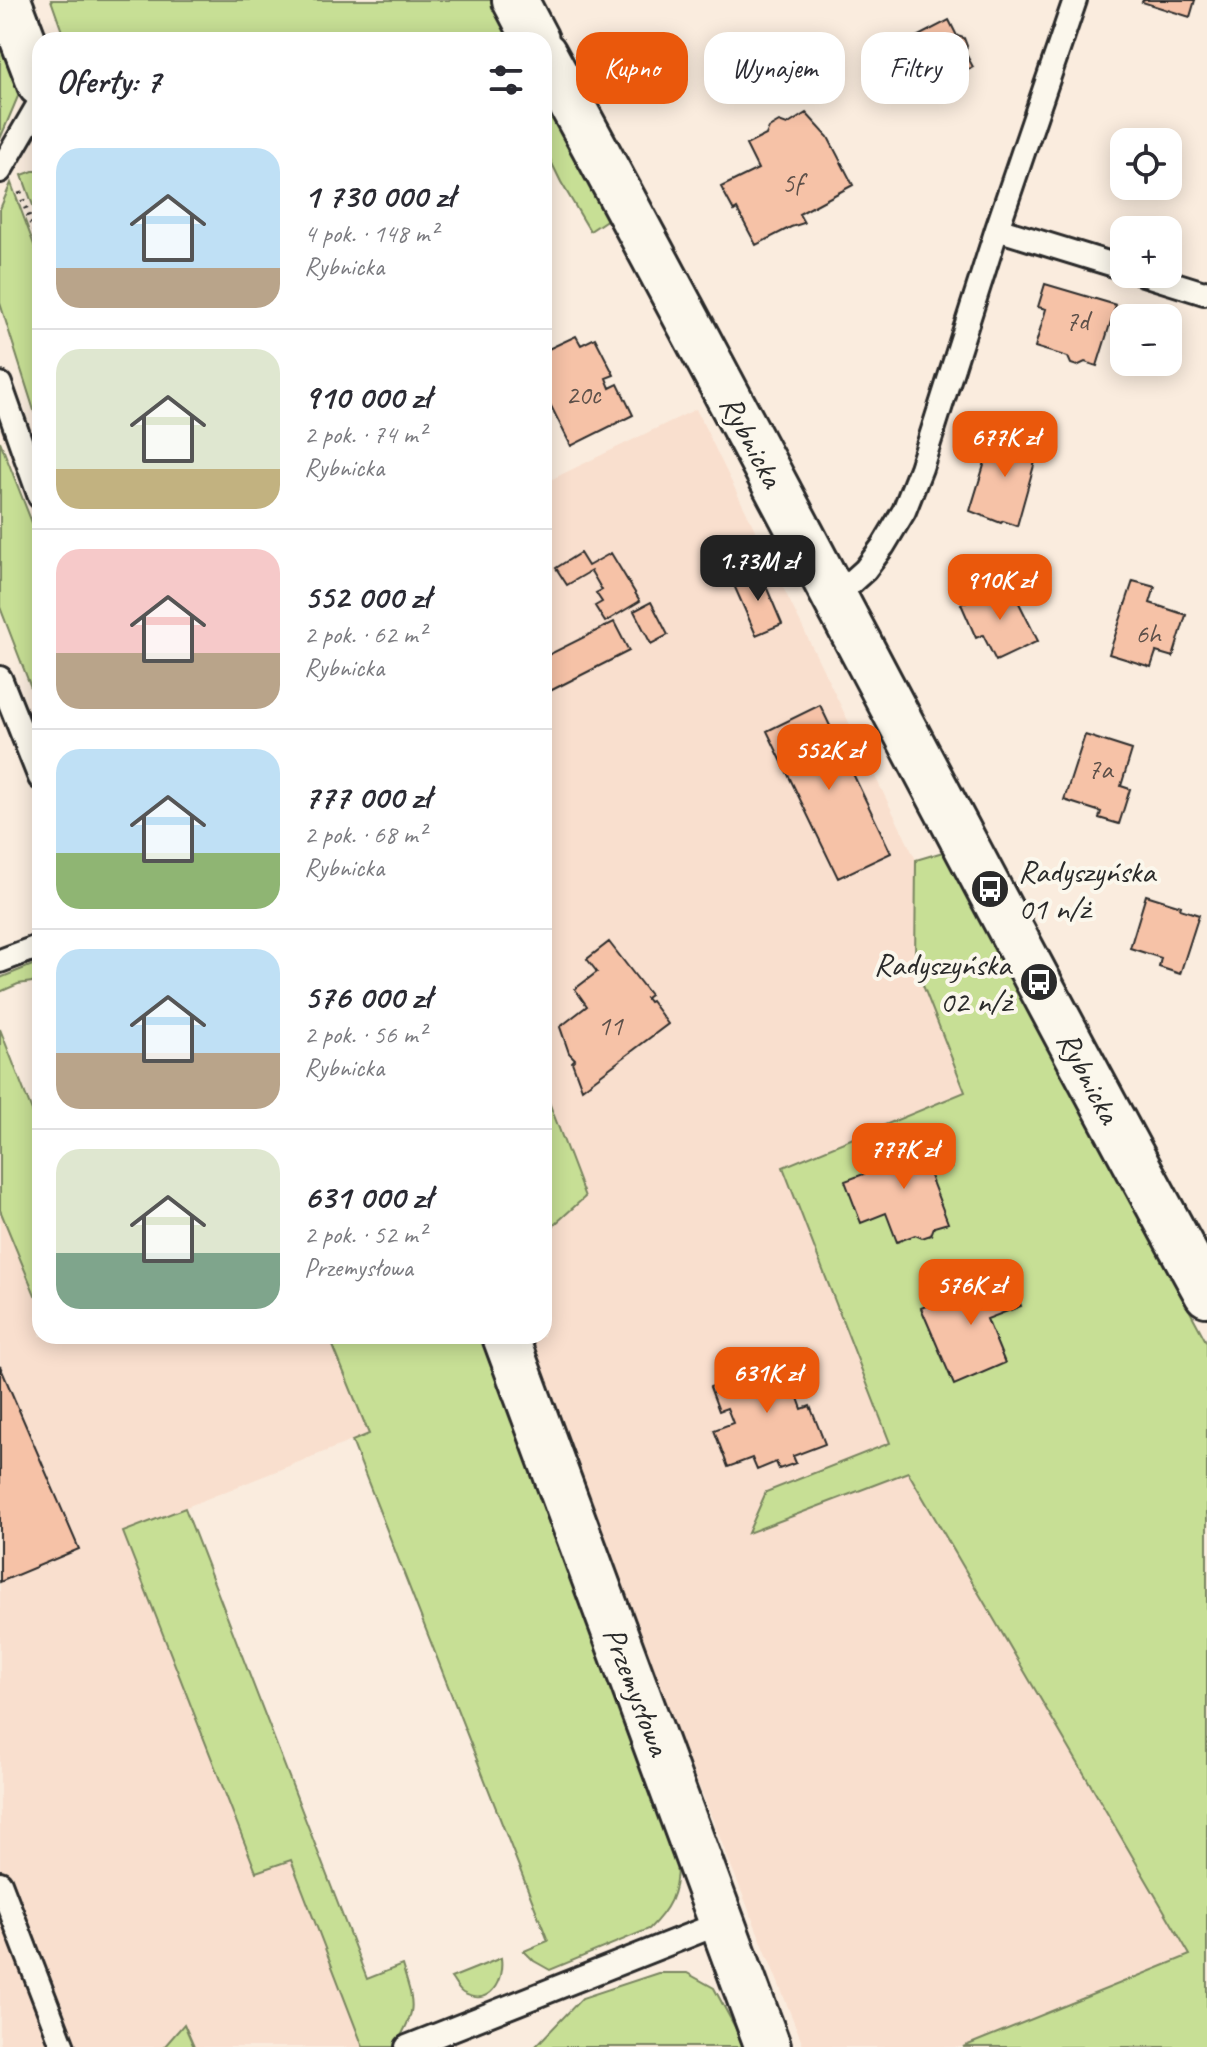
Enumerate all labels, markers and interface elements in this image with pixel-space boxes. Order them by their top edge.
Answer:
chip: Kupno [576,32,688,104]
chip: Wynajem [704,32,845,104]
chip: Filtry [861,32,969,104]
icon: filters [484,58,528,102]
text: Oferty: 7 [56,59,161,102]
map controls [1110,128,1182,376]
button: locate [1110,128,1182,200]
house number: 5f [782,165,808,200]
text: 1 730 000 zł [304,174,454,217]
icon: home [120,180,216,276]
button: + [1110,216,1182,288]
text: 4 pok. · 148 m² [304,217,437,250]
text: Rybnicka [304,250,384,283]
house number: 7d [1065,303,1093,338]
button: − [1110,304,1182,376]
text: 910 000 zł [304,375,430,418]
house number: 20c [565,377,603,412]
icon: home [120,381,216,477]
street label: Rybnicka [710,388,794,496]
pin: 677K zł [931,411,1079,479]
text: 2 pok. · 74 m² [304,418,426,451]
text: 677K zł [971,420,1039,453]
text: Rybnicka [304,451,384,484]
pin: 1.73M zł [675,535,841,603]
text: 1.73M zł [718,544,798,577]
pin: 910K zł [926,554,1074,622]
text: 910K zł [966,563,1034,596]
text: 552 000 zł [304,575,430,618]
icon: home [120,581,216,677]
house number: 6h [1135,616,1163,651]
text: 2 pok. · 62 m² [304,618,426,651]
text: Rybnicka [304,651,384,684]
pin: 552K zł [755,724,903,792]
text: 552K zł [795,733,863,766]
house number: 7a [1088,751,1114,786]
text: 777 000 zł [304,775,430,818]
icon: home [120,781,216,877]
text: 2 pok. · 68 m² [304,818,426,851]
text: Rybnicka [304,851,384,884]
place label: Radyszyńska 01 n/ż [1018,851,1157,929]
bus stop icon: Radyszyńska 01 n/ż [969,868,1011,910]
place label: Radyszyńska 02 n/ż [874,944,1015,1022]
bus stop icon: Radyszyńska 02 n/ż [1018,961,1060,1003]
text: 576 000 zł [304,975,431,1018]
icon: home [120,981,216,1077]
house number: 11 [597,1008,624,1043]
text: 2 pok. · 56 m² [304,1018,426,1051]
street label: Rybnicka [1047,1024,1131,1132]
text: Rybnicka [304,1051,384,1084]
pin: 777K zł [830,1123,978,1191]
text: 777K zł [870,1132,938,1165]
text: 631 000 zł [304,1175,431,1218]
icon: home [120,1181,216,1277]
text: 2 pok. · 52 m² [304,1218,426,1251]
text: Przemysłowa [304,1251,413,1284]
pin: 576K zł [897,1259,1045,1327]
text: 576K zł [937,1268,1005,1301]
pin: 631K zł [693,1347,841,1415]
text: 631K zł [732,1356,802,1389]
street label: Przemysłowa [593,1621,680,1763]

